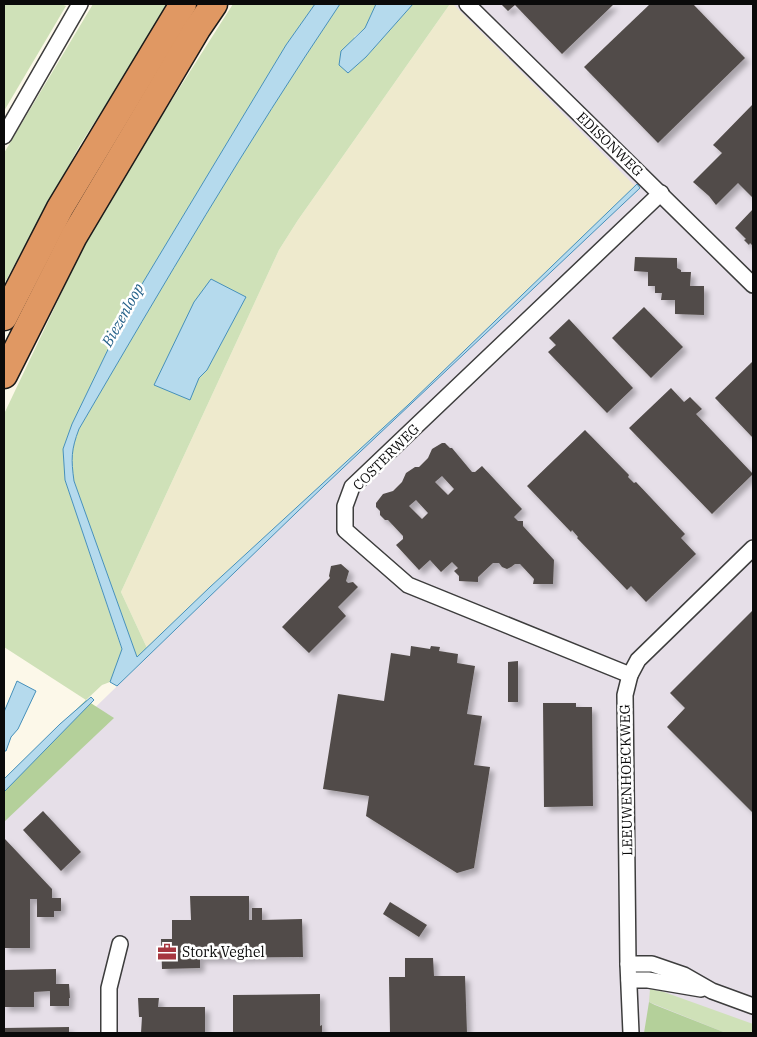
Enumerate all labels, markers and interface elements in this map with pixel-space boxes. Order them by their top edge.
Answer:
street label: EDISONWEG [573,108,647,180]
water label: Biezenloop [97,280,148,351]
street label: COSTERWEG [349,420,423,494]
street label: LEEUWENHOECKWEG [616,704,636,856]
office icon: Stork Veghel [156,941,178,963]
place label: Stork Veghel [182,943,265,961]

